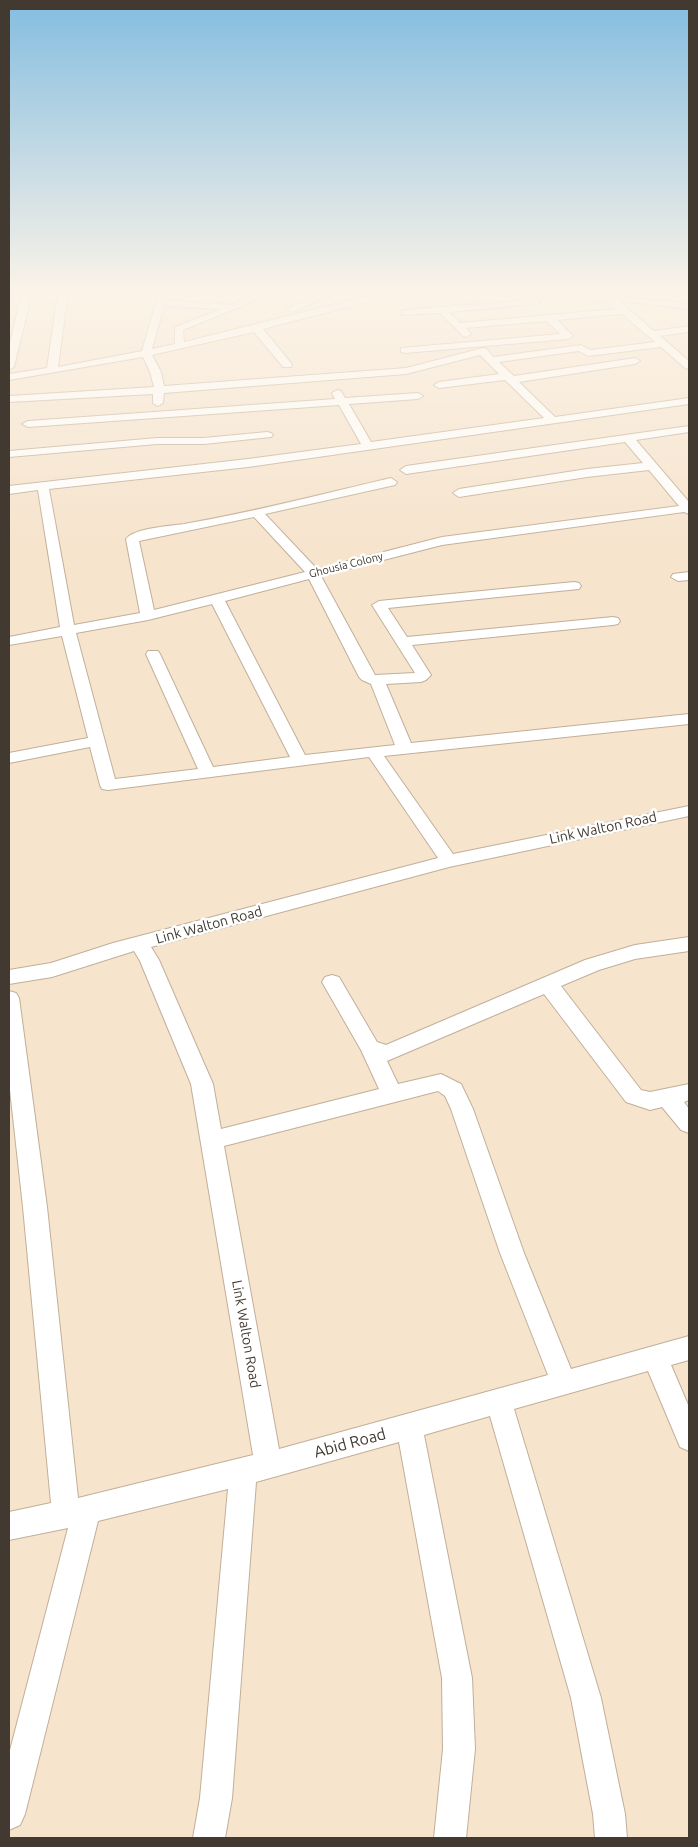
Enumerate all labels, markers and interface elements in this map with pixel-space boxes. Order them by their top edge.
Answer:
street label: Ghousia Colony [308,549,384,581]
street label: Link Walton Road [548,808,658,848]
street label: Link Walton Road [154,903,264,947]
street label: Link Walton Road [228,1279,264,1389]
street label: Abid Road [312,1424,388,1462]

